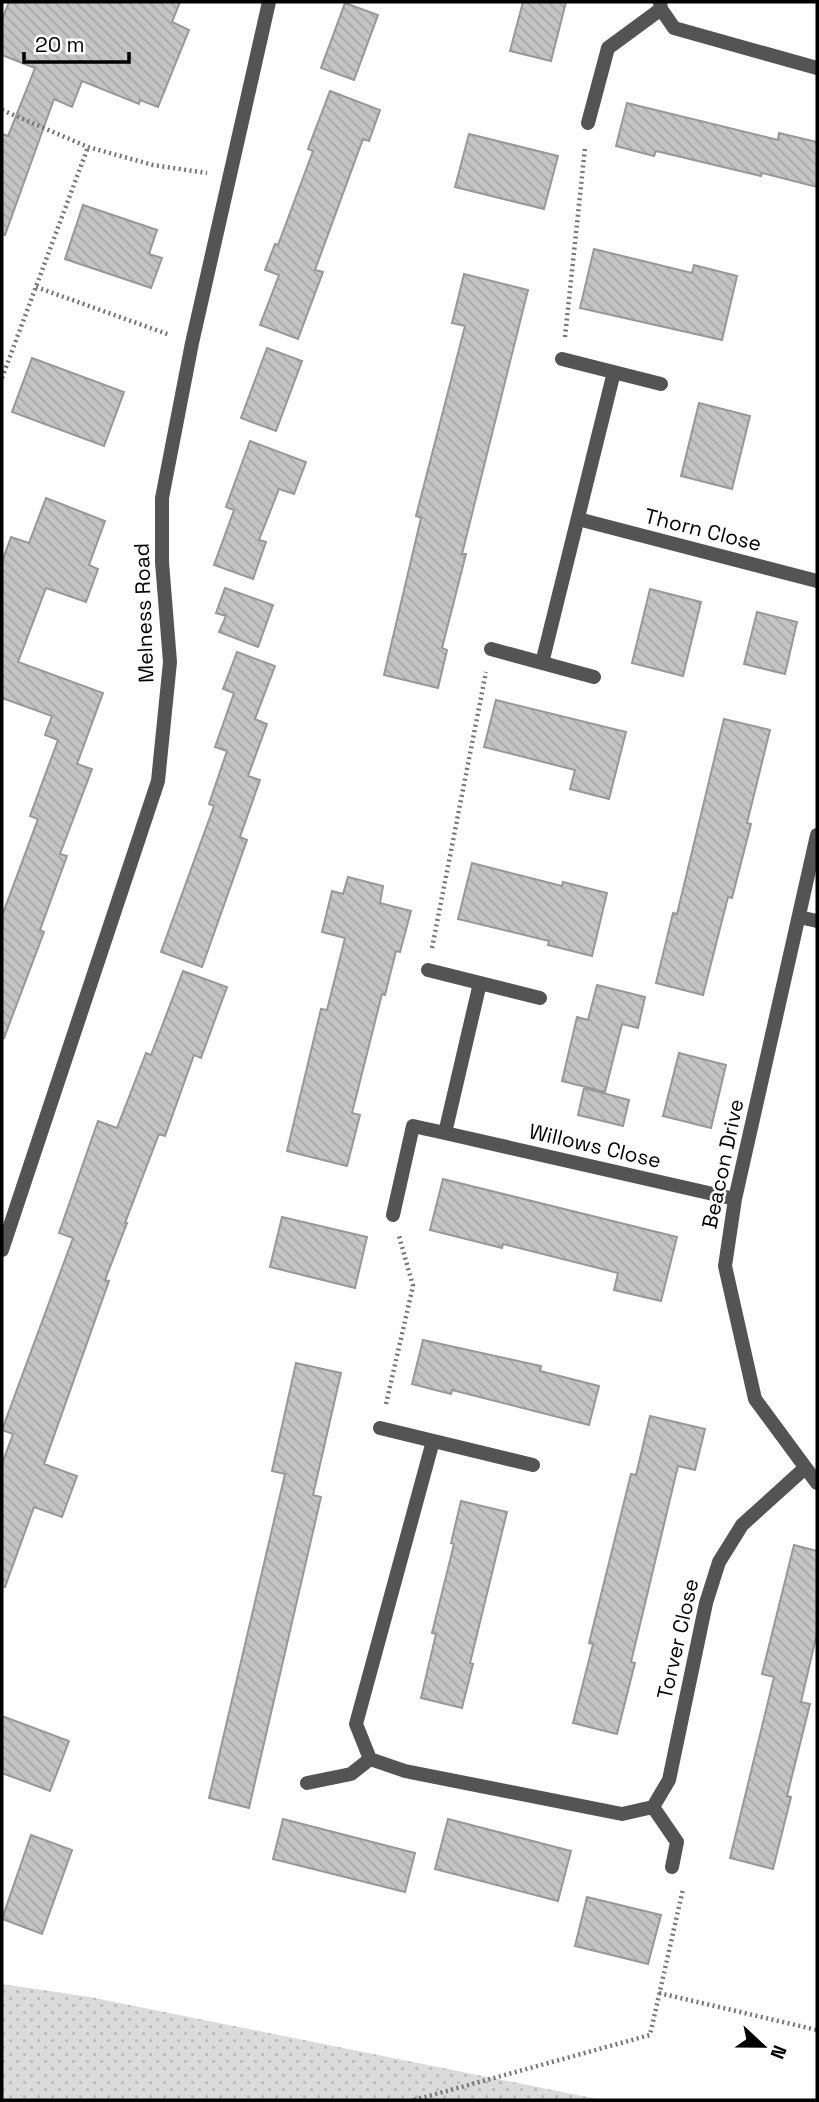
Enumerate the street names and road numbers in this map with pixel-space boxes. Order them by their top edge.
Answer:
street label: Thorn Close [642,502,764,557]
street label: Melness Road [128,543,159,684]
street label: Beacon Drive [696,1096,749,1231]
street label: Willows Close [526,1117,664,1174]
street label: Torver Close [651,1576,704,1702]

